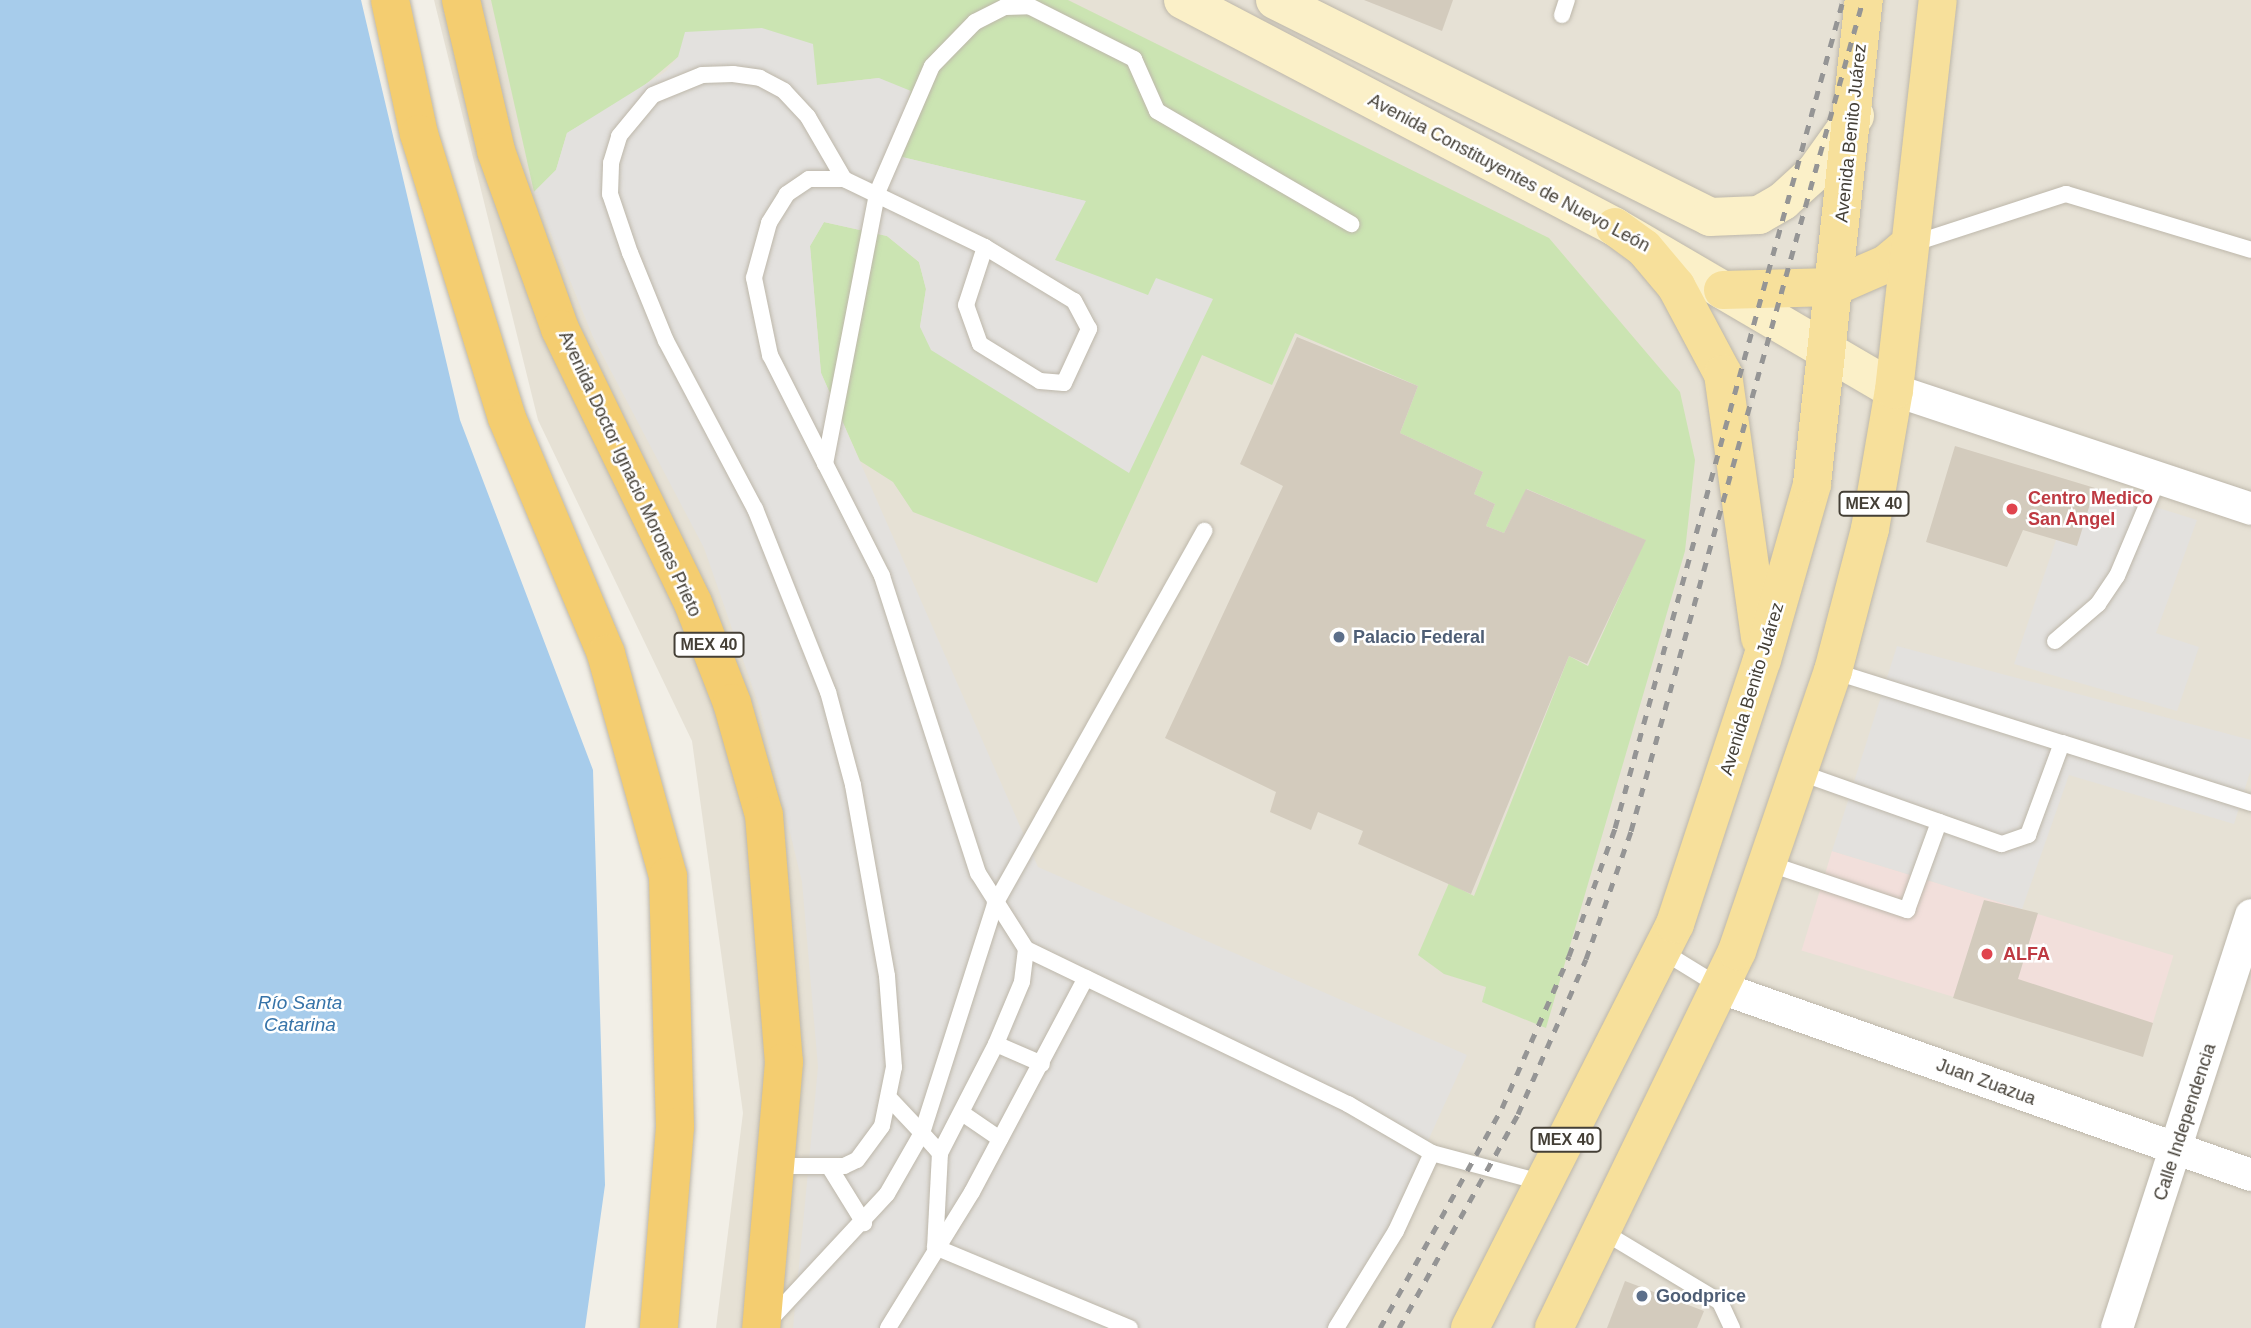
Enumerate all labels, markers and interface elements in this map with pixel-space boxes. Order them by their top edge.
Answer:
street label: Avenida Benito Juárez [1831,42,1871,224]
street label: Avenida Constituyentes de Nuevo León [1364,89,1654,257]
street label: Avenida Doctor Ignacio Morones Prieto [554,328,706,620]
place label: Centro Medico San Angel [2028,488,2153,530]
road number: MEX 40 [1837,491,1911,516]
marker: Centro Medico San Angel [2002,499,2022,519]
street label: Avenida Benito Juárez [1715,600,1789,778]
place label: Palacio Federal [1353,626,1485,648]
marker: Palacio Federal [1331,629,1347,645]
road number: MEX 40 [672,632,746,658]
place label: ALFA [2003,943,2050,965]
marker: ALFA [1977,944,1997,964]
water label: Río Santa Catarina [258,992,342,1036]
street label: Calle Independencia [2149,1041,2221,1203]
street label: Juan Zuazua [1933,1054,2039,1110]
road number: MEX 40 [1529,1128,1603,1152]
place label: Goodprice [1656,1285,1746,1307]
marker: Goodprice [1634,1288,1650,1304]

